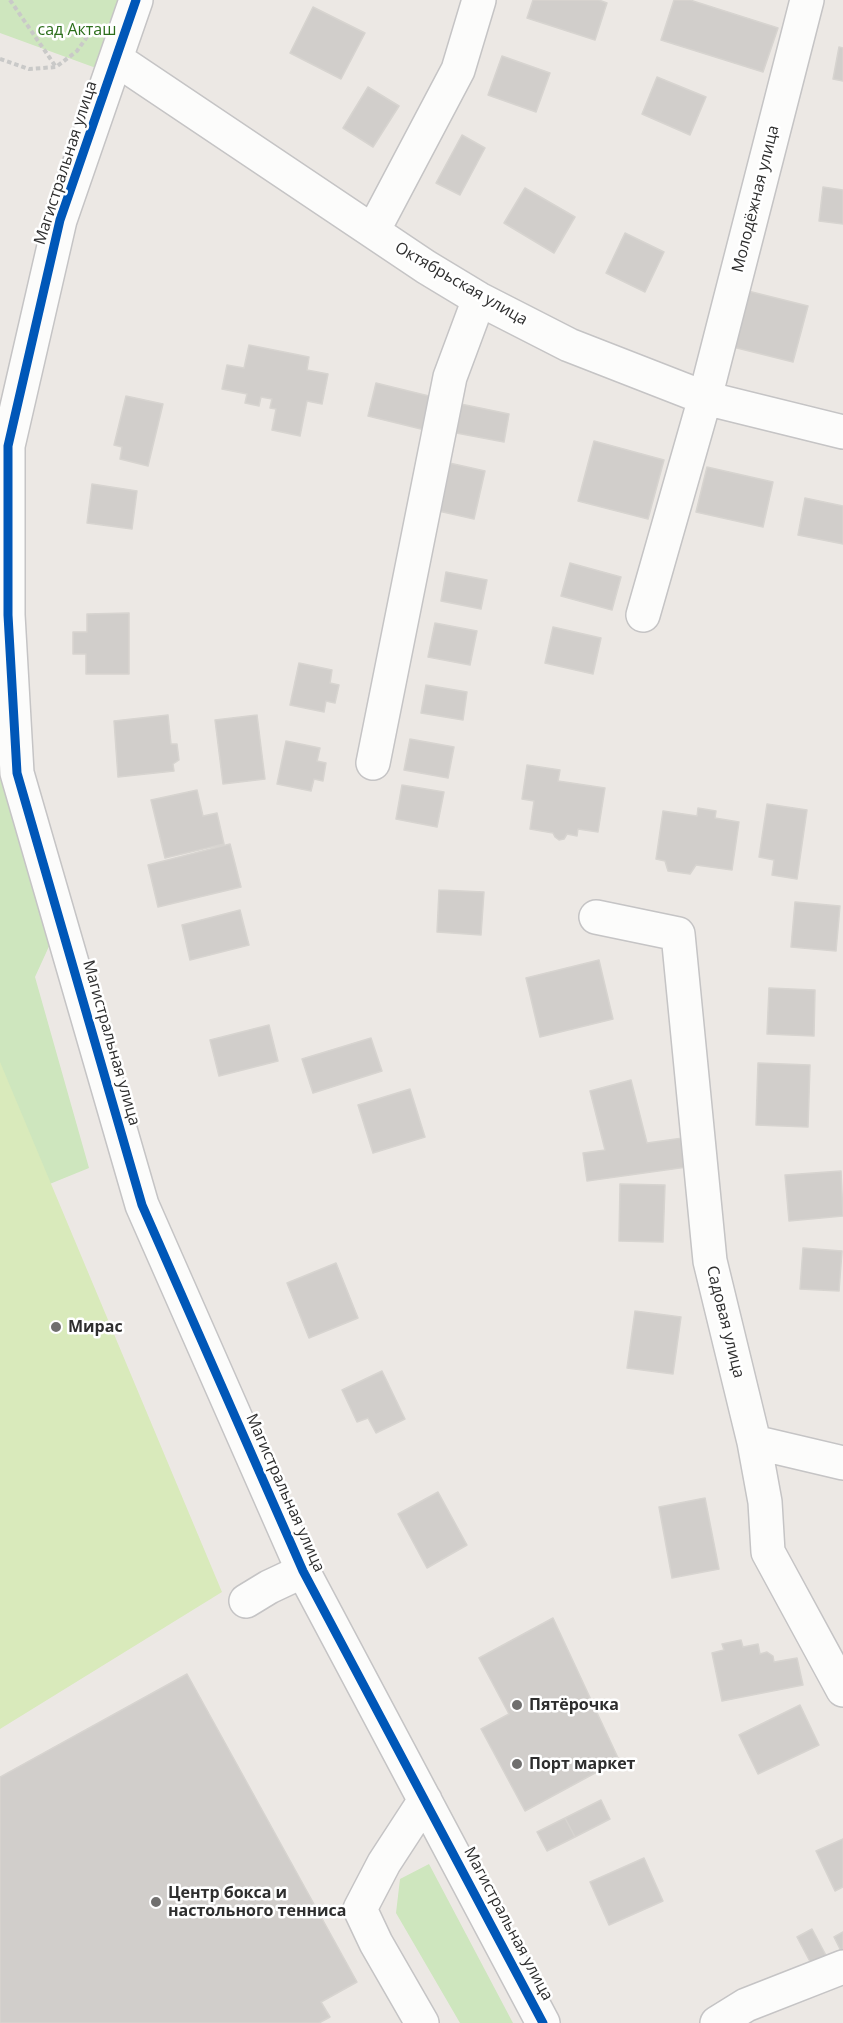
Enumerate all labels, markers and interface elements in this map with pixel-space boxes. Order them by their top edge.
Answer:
park label: сад Акташ [38,20,116,40]
street label: Магистральная улица [30,79,102,247]
street label: Молодёжная улица [728,123,784,275]
street label: Октябрьская улица [391,238,531,330]
street label: Магистральная улица [78,958,144,1128]
street label: Садовая улица [702,1264,748,1380]
place label: Мирас [68,1317,123,1337]
marker: Мирас [49,1320,63,1334]
street label: Магистральная улица [241,1411,329,1575]
place label: Пятёрочка [529,1695,619,1715]
marker: Пятёрочка [510,1698,524,1712]
place label: Порт маркет [529,1754,635,1774]
marker: Порт маркет [510,1757,524,1771]
street label: Магистральная улица [459,1844,557,2004]
place label: Центр бокса и настольного тенниса [168,1883,346,1921]
marker: Центр бокса и настольного тенниса [149,1895,163,1909]

